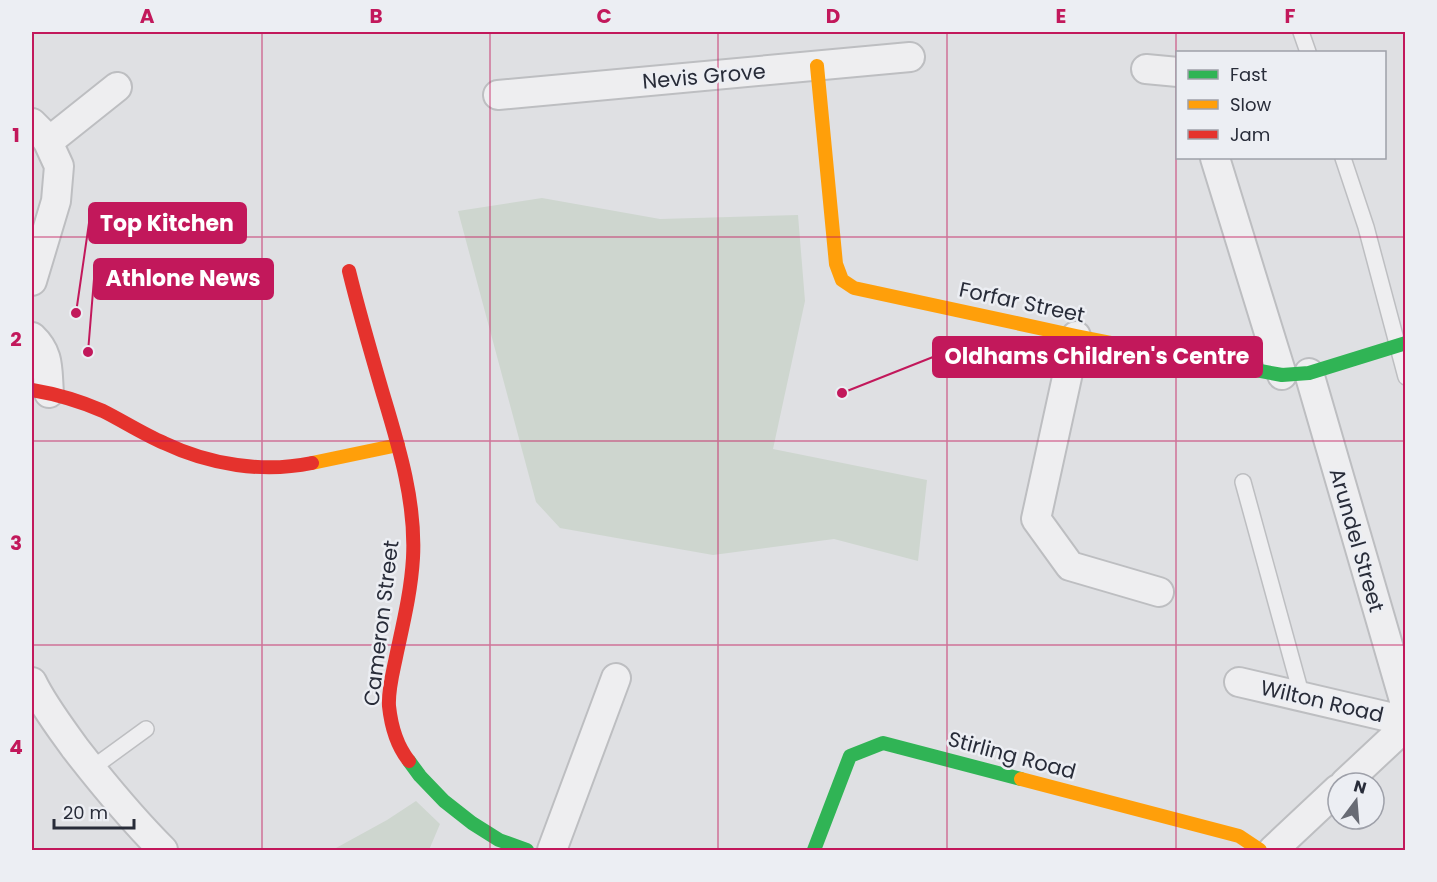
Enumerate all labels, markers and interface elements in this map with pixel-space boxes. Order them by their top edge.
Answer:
text: A [140,2,155,30]
text: B [369,2,383,30]
text: C [596,2,612,30]
text: D [826,2,840,30]
text: E [1056,2,1066,30]
text: F [1285,2,1296,30]
legend [1176,51,1386,159]
street label: Nevis Grove [641,56,767,96]
text: Fast [1230,62,1267,87]
text: Slow [1230,92,1272,117]
text: 1 [12,121,20,149]
text: Jam [1230,122,1270,147]
callout: Top Kitchen [89,203,246,243]
text: Top Kitchen [100,208,234,239]
callout: Athlone News [94,259,273,299]
text: Athlone News [106,263,260,294]
street label: Forfar Street [956,275,1088,329]
text: 2 [10,325,22,353]
callout: Oldhams Children's Centre [933,337,1262,377]
text: Oldhams Children's Centre [945,341,1249,372]
street label: Arundel Street [1323,465,1391,615]
text: 3 [10,529,22,557]
street label: Cameron Street [356,538,406,708]
street label: Wilton Road [1258,673,1386,729]
street label: Stirling Road [945,724,1079,786]
text: 4 [9,733,23,761]
north arrow [1326,771,1386,831]
text: N [1351,774,1369,800]
scale bar [54,792,134,830]
text: 20 m [63,800,108,825]

